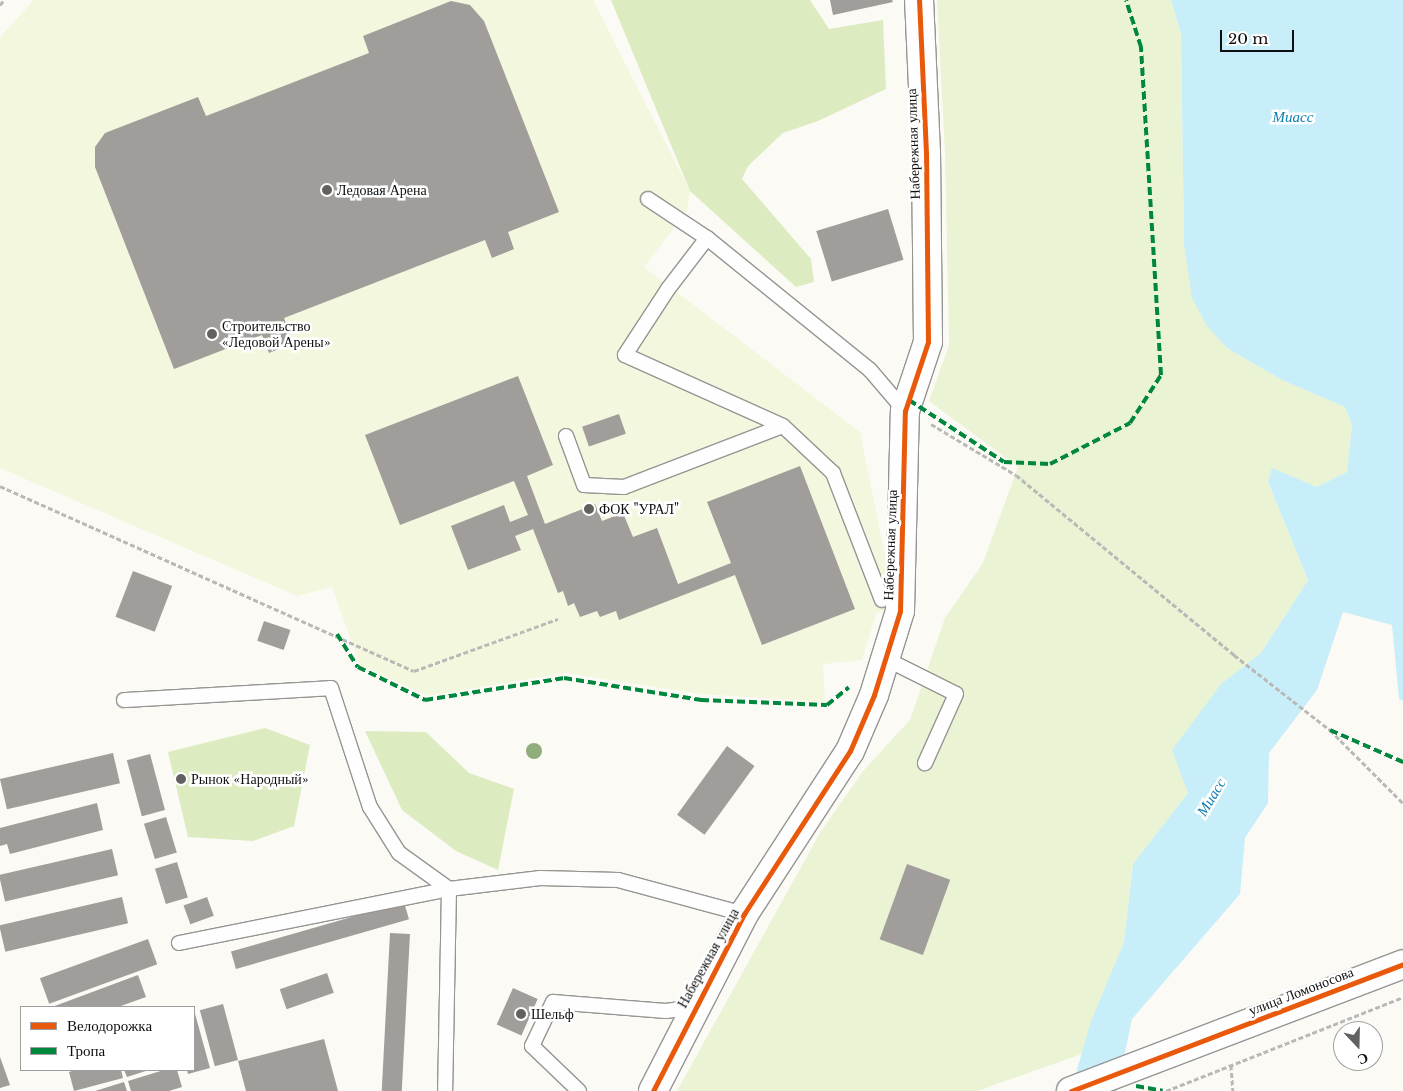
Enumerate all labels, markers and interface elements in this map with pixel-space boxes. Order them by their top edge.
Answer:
scale bar [1223,20,1297,52]
text: 20 m [1228,29,1268,48]
street label: Набережная улица [903,88,923,200]
water label: Миасс [1273,108,1313,126]
place label: Ледовая Арена [337,182,427,198]
marker: Ледовая Арена [321,184,333,196]
place label: Строительство «Ледовой Арены» [222,318,330,351]
marker: Строительство «Ледовой Арены» [206,328,218,340]
street label: Набережная улица [880,489,900,601]
place label: ФОК "УРАЛ" [599,501,679,517]
marker: ФОК "УРАЛ" [583,503,595,515]
place label: Рынок «Народный» [191,771,309,787]
marker: Рынок «Народный» [175,773,187,785]
water label: Миасс [1193,775,1229,819]
street label: Набережная улица [674,905,742,1011]
street label: улица Ломоносова [1246,963,1356,1019]
legend [20,1006,195,1071]
place label: Шельф [531,1006,574,1022]
marker: Шельф [515,1008,527,1020]
text: Велодорожка [67,1016,152,1035]
north arrow [1333,1021,1383,1071]
text: Тропа [67,1041,105,1060]
text: С [1355,1049,1371,1069]

